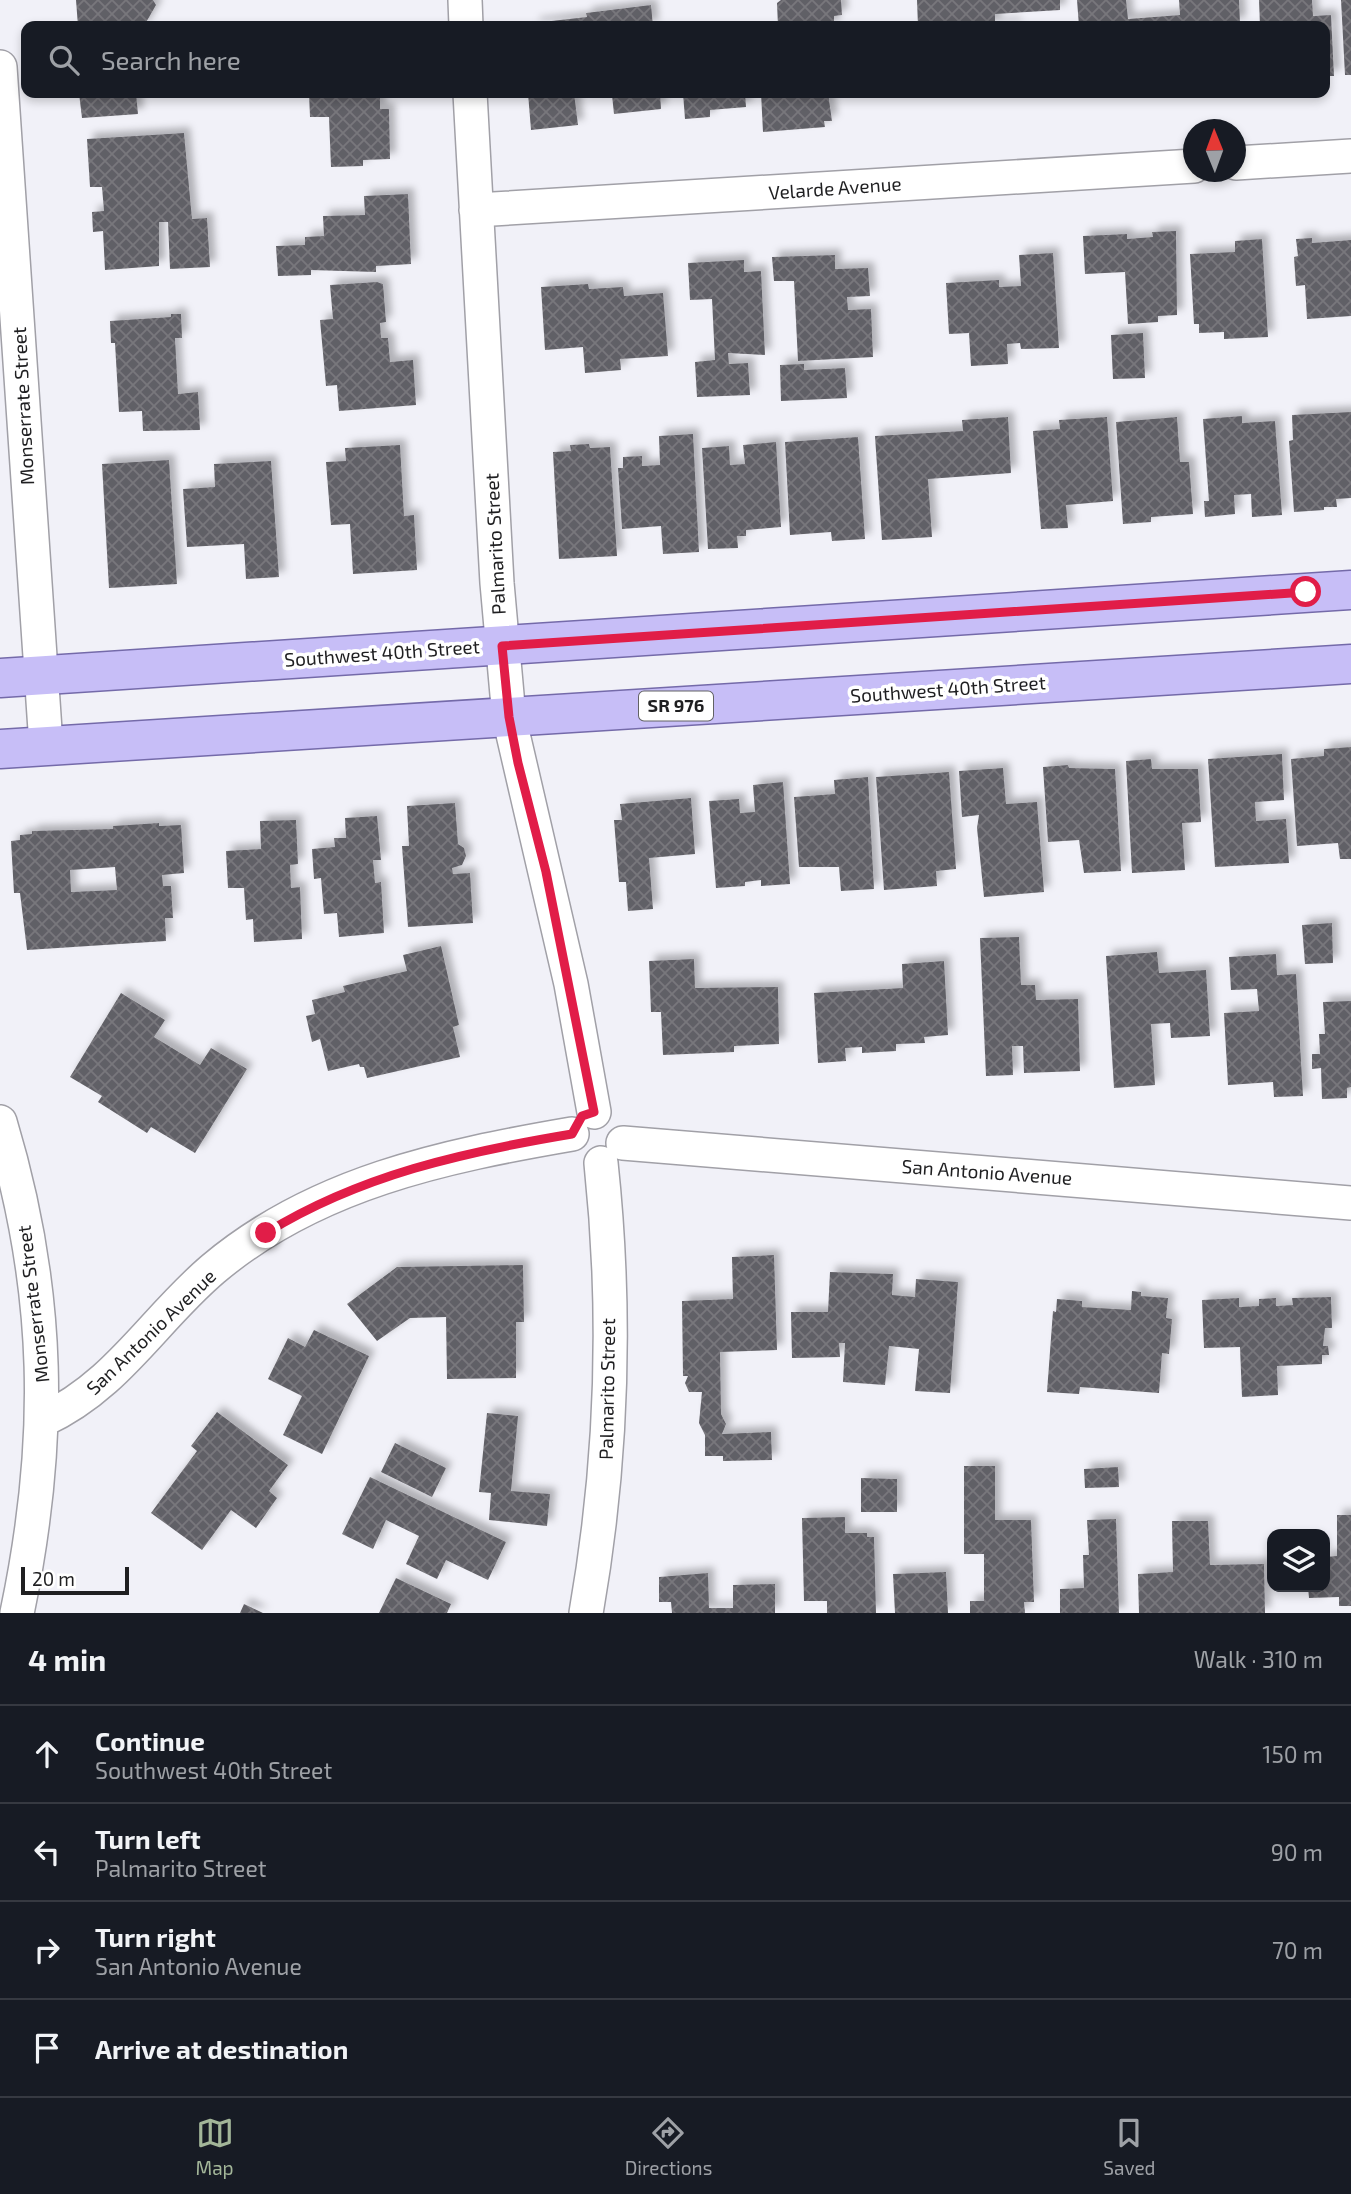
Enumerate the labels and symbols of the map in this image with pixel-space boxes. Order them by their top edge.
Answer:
north arrow [1183,119,1246,182]
street label: Velarde Avenue [768,171,902,204]
street label: Monserrate Street [7,326,38,486]
street label: Palmarito Street [479,473,510,615]
route start [1290,576,1321,607]
street label: Southwest 40th Street [283,634,481,671]
street label: Southwest 40th Street [849,670,1047,707]
road number: SR 976 [639,692,713,720]
street label: San Antonio Avenue [901,1154,1073,1189]
route end [250,1217,281,1248]
street label: Monserrate Street [11,1224,54,1384]
street label: San Antonio Avenue [81,1264,220,1399]
street label: Palmarito Street [594,1318,619,1460]
scale bar [21,1564,130,1596]

